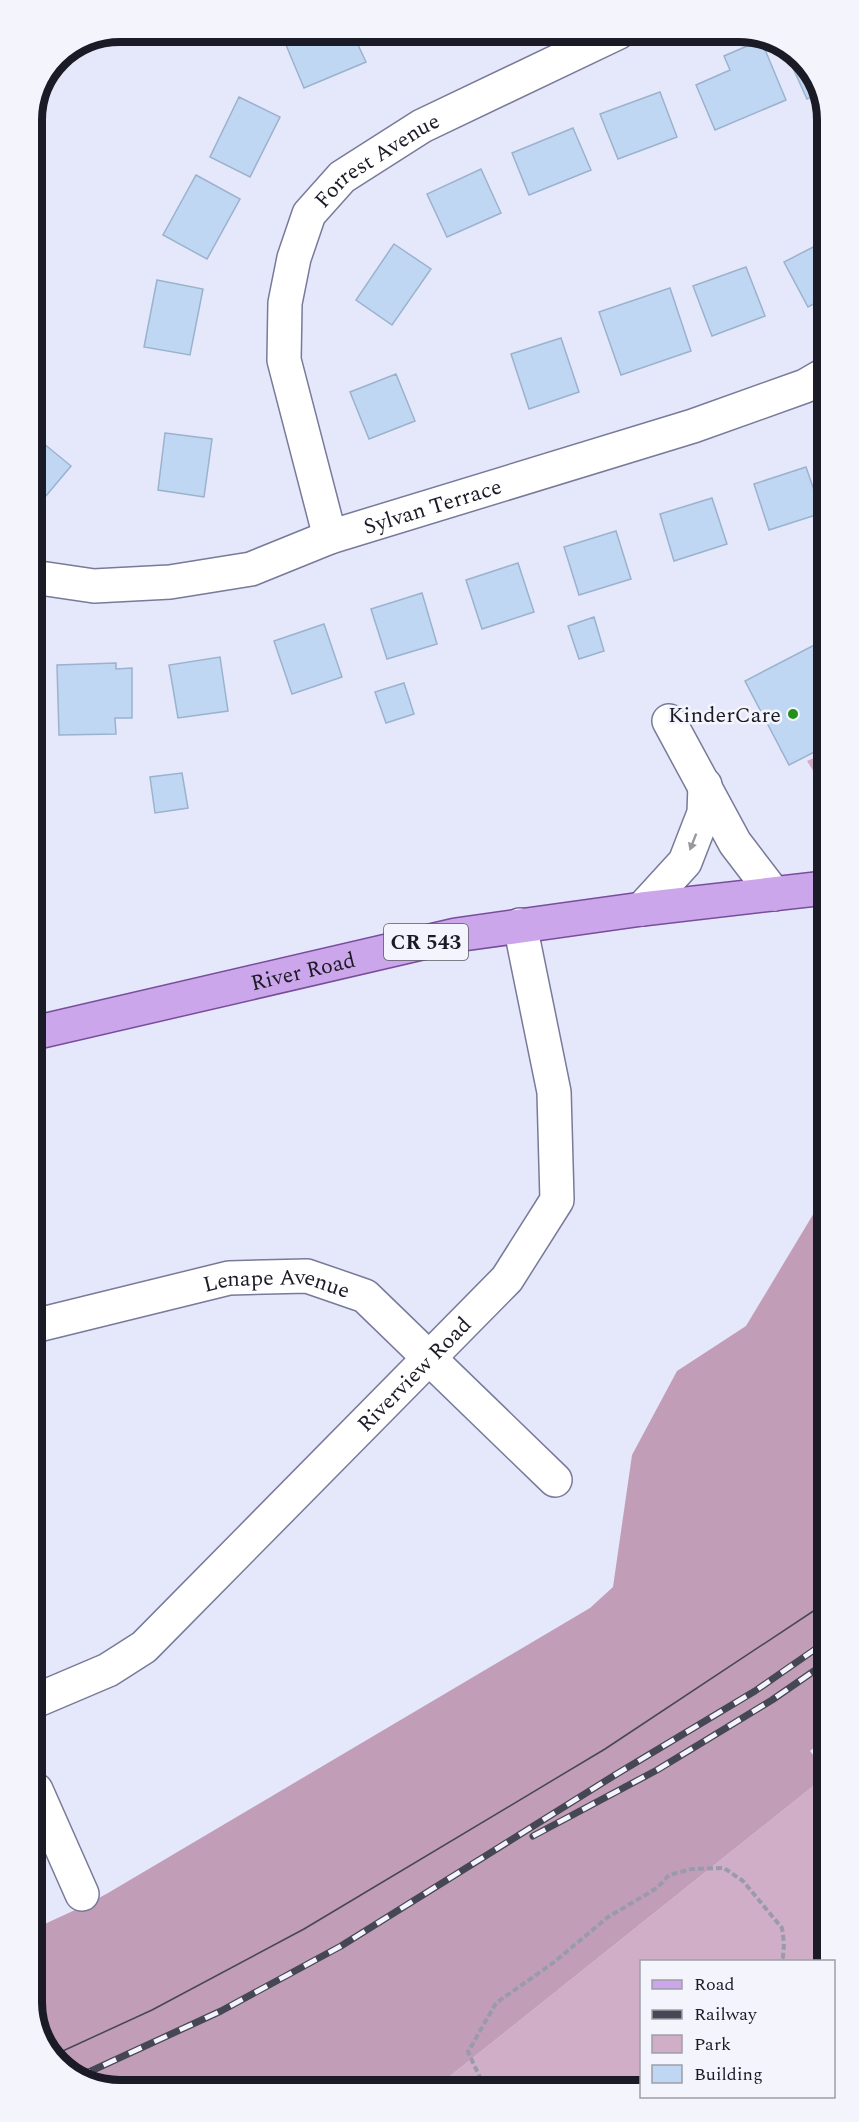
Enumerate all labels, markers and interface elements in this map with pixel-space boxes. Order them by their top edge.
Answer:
street label: Forrest Avenue [307,105,445,216]
street label: Sylvan Terrace [360,470,506,544]
place label: KinderCare [668,699,781,732]
marker: KinderCare [786,707,800,721]
one-way arrow [688,833,698,851]
road number: CR 543 [384,924,468,960]
street label: River Road [248,944,359,1000]
street label: Lenape Avenue [200,1261,354,1308]
street label: Riverview Road [350,1309,480,1440]
legend [640,1960,835,2098]
text: Road [694,1971,735,1998]
text: Railway [694,2001,758,2028]
text: Park [694,2031,731,2058]
text: Building [694,2061,763,2088]

